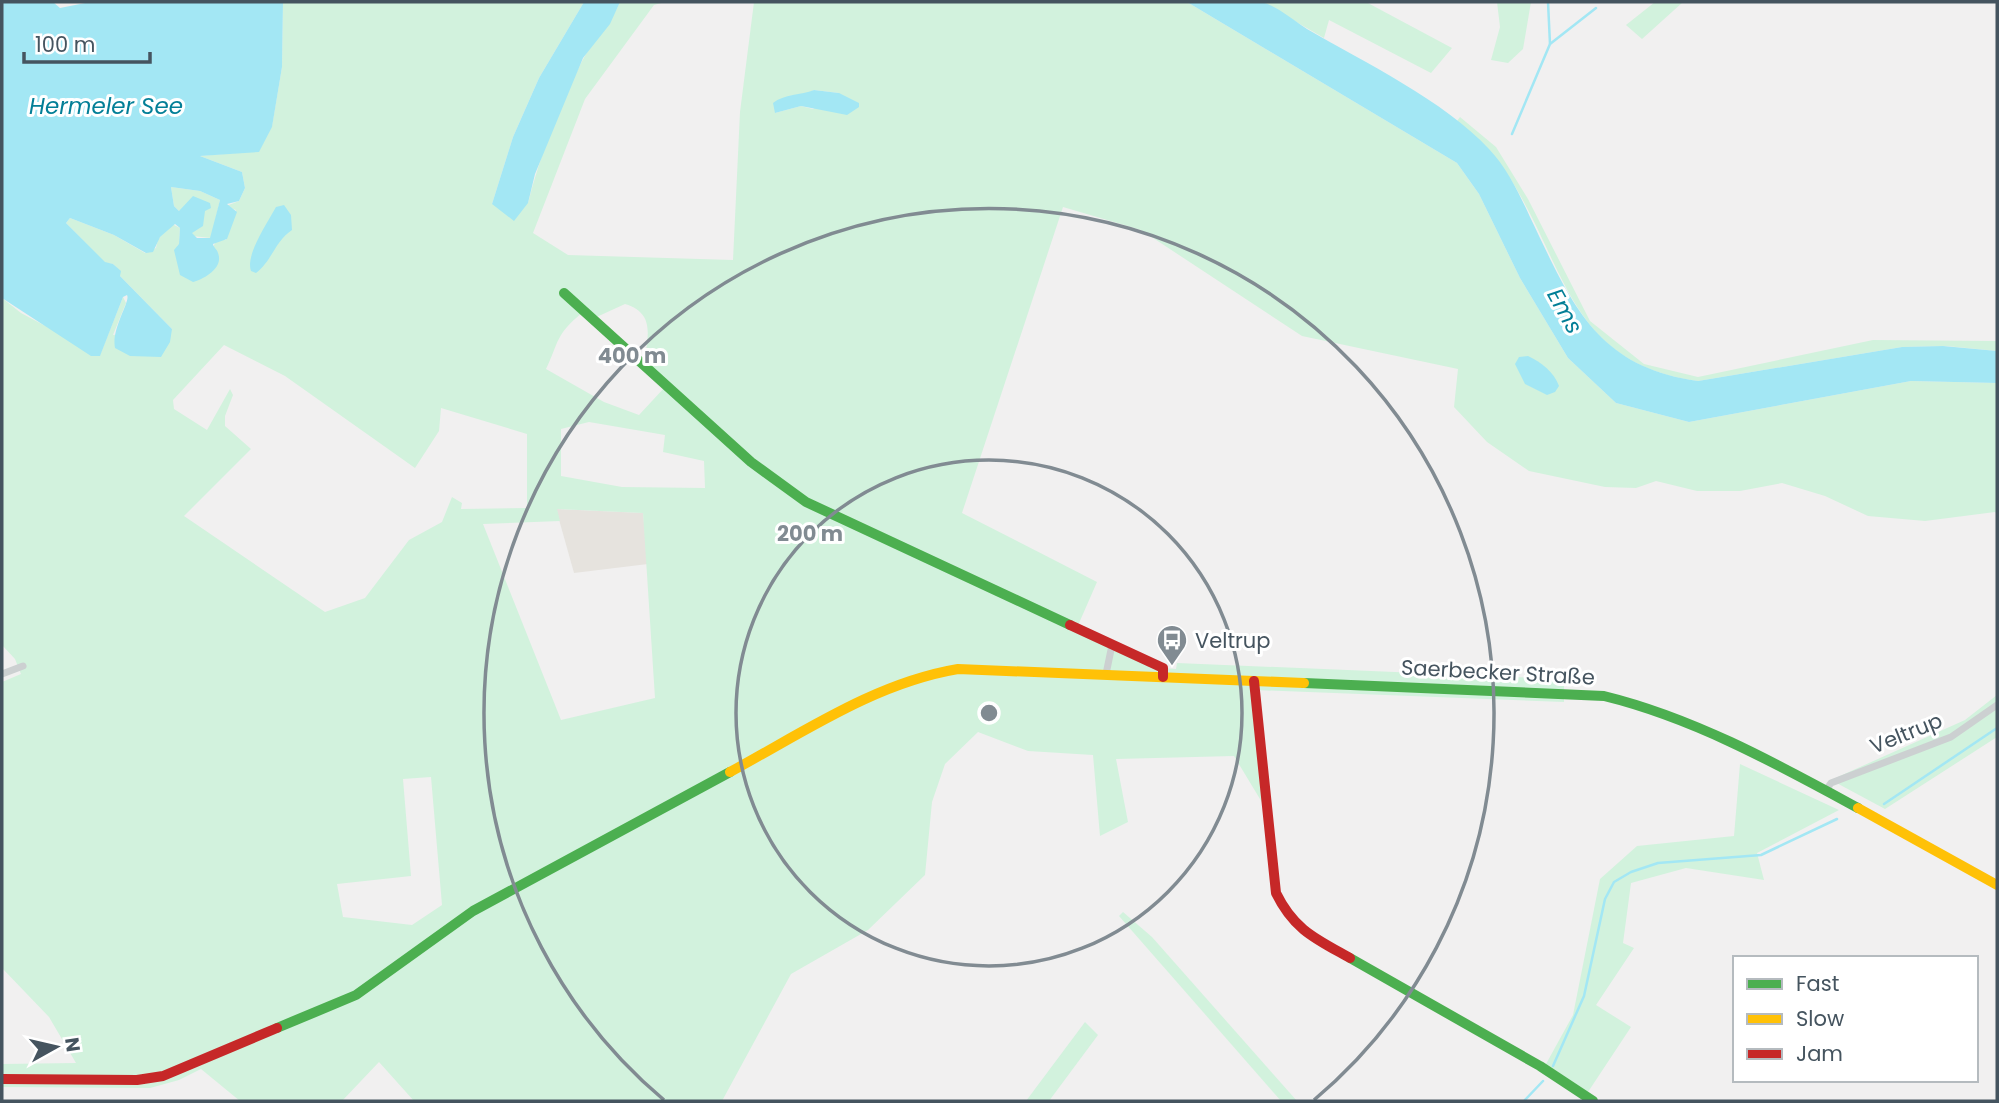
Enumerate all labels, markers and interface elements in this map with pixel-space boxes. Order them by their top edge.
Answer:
scale bar [24,21,150,65]
text: 100 m [35,30,95,59]
water label: Hermeler See [29,90,183,122]
water label: Ems [1539,282,1591,340]
text: 400 m [598,341,666,370]
text: 200 m [777,519,843,548]
bus stop icon: Veltrup [1155,623,1189,667]
place label: Veltrup [1195,626,1271,655]
street label: Saerbecker Straße [1400,652,1596,692]
centre of rings [977,701,1001,725]
street label: Veltrup [1866,705,1946,761]
legend [1733,956,1978,1082]
text: Fast [1796,969,1839,998]
text: Slow [1796,1004,1844,1033]
north arrow [21,1012,91,1082]
text: N [58,1036,87,1054]
text: Jam [1796,1039,1843,1068]

